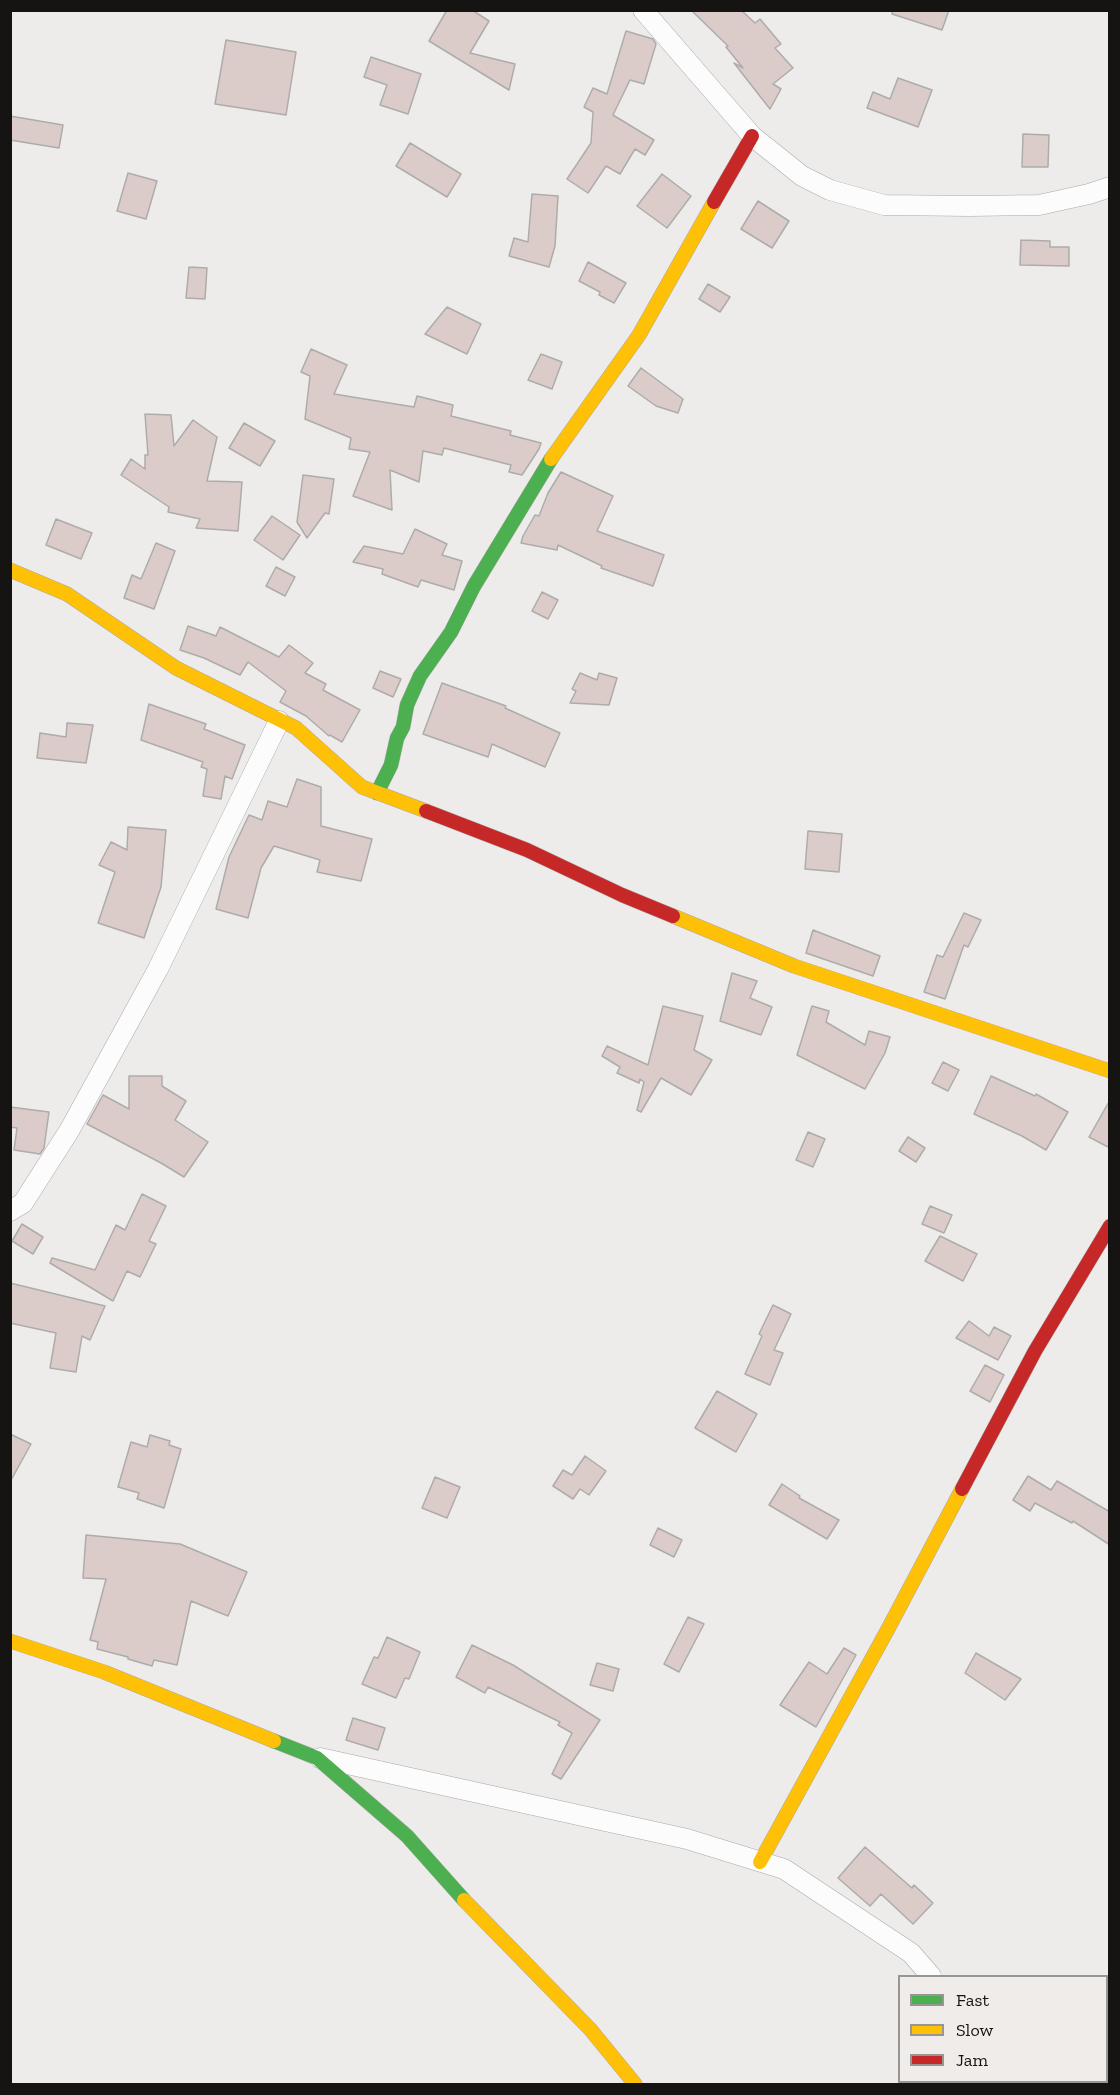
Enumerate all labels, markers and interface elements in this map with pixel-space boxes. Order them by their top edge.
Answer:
legend [898,1975,1108,2083]
text: Fast [956,1989,989,2011]
text: Slow [956,2019,993,2041]
text: Jam [956,2049,988,2071]

